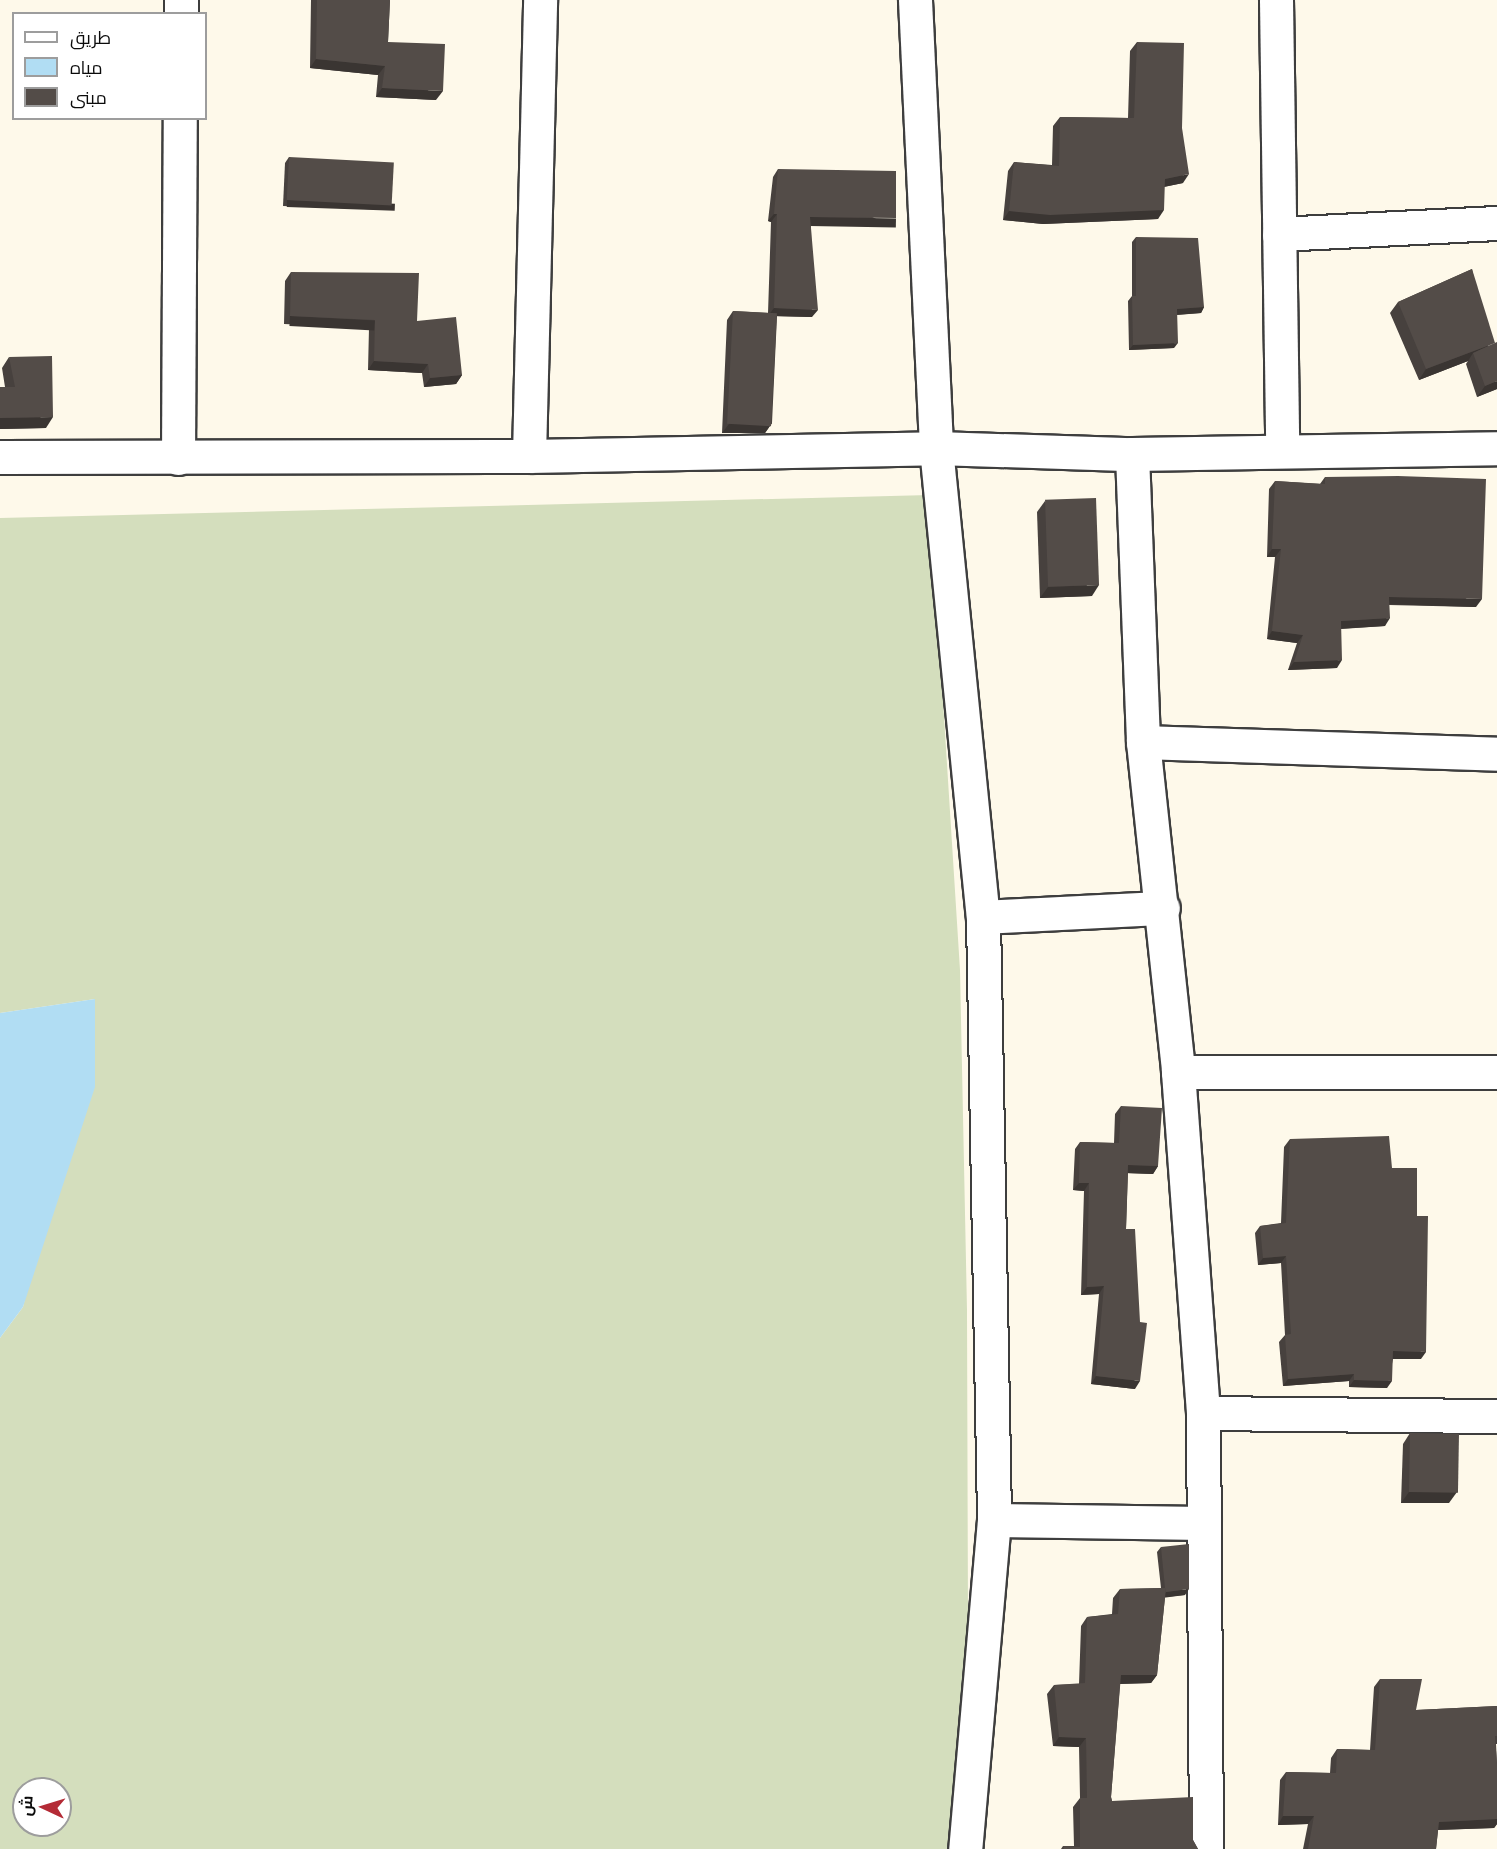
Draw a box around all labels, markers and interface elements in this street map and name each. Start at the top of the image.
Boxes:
legend [12,12,207,120]
text: طريق [70,21,111,54]
text: مياه [70,51,103,84]
text: مبنى [70,81,107,114]
north arrow [12,1777,72,1837]
text: ش [10,1795,42,1817]

